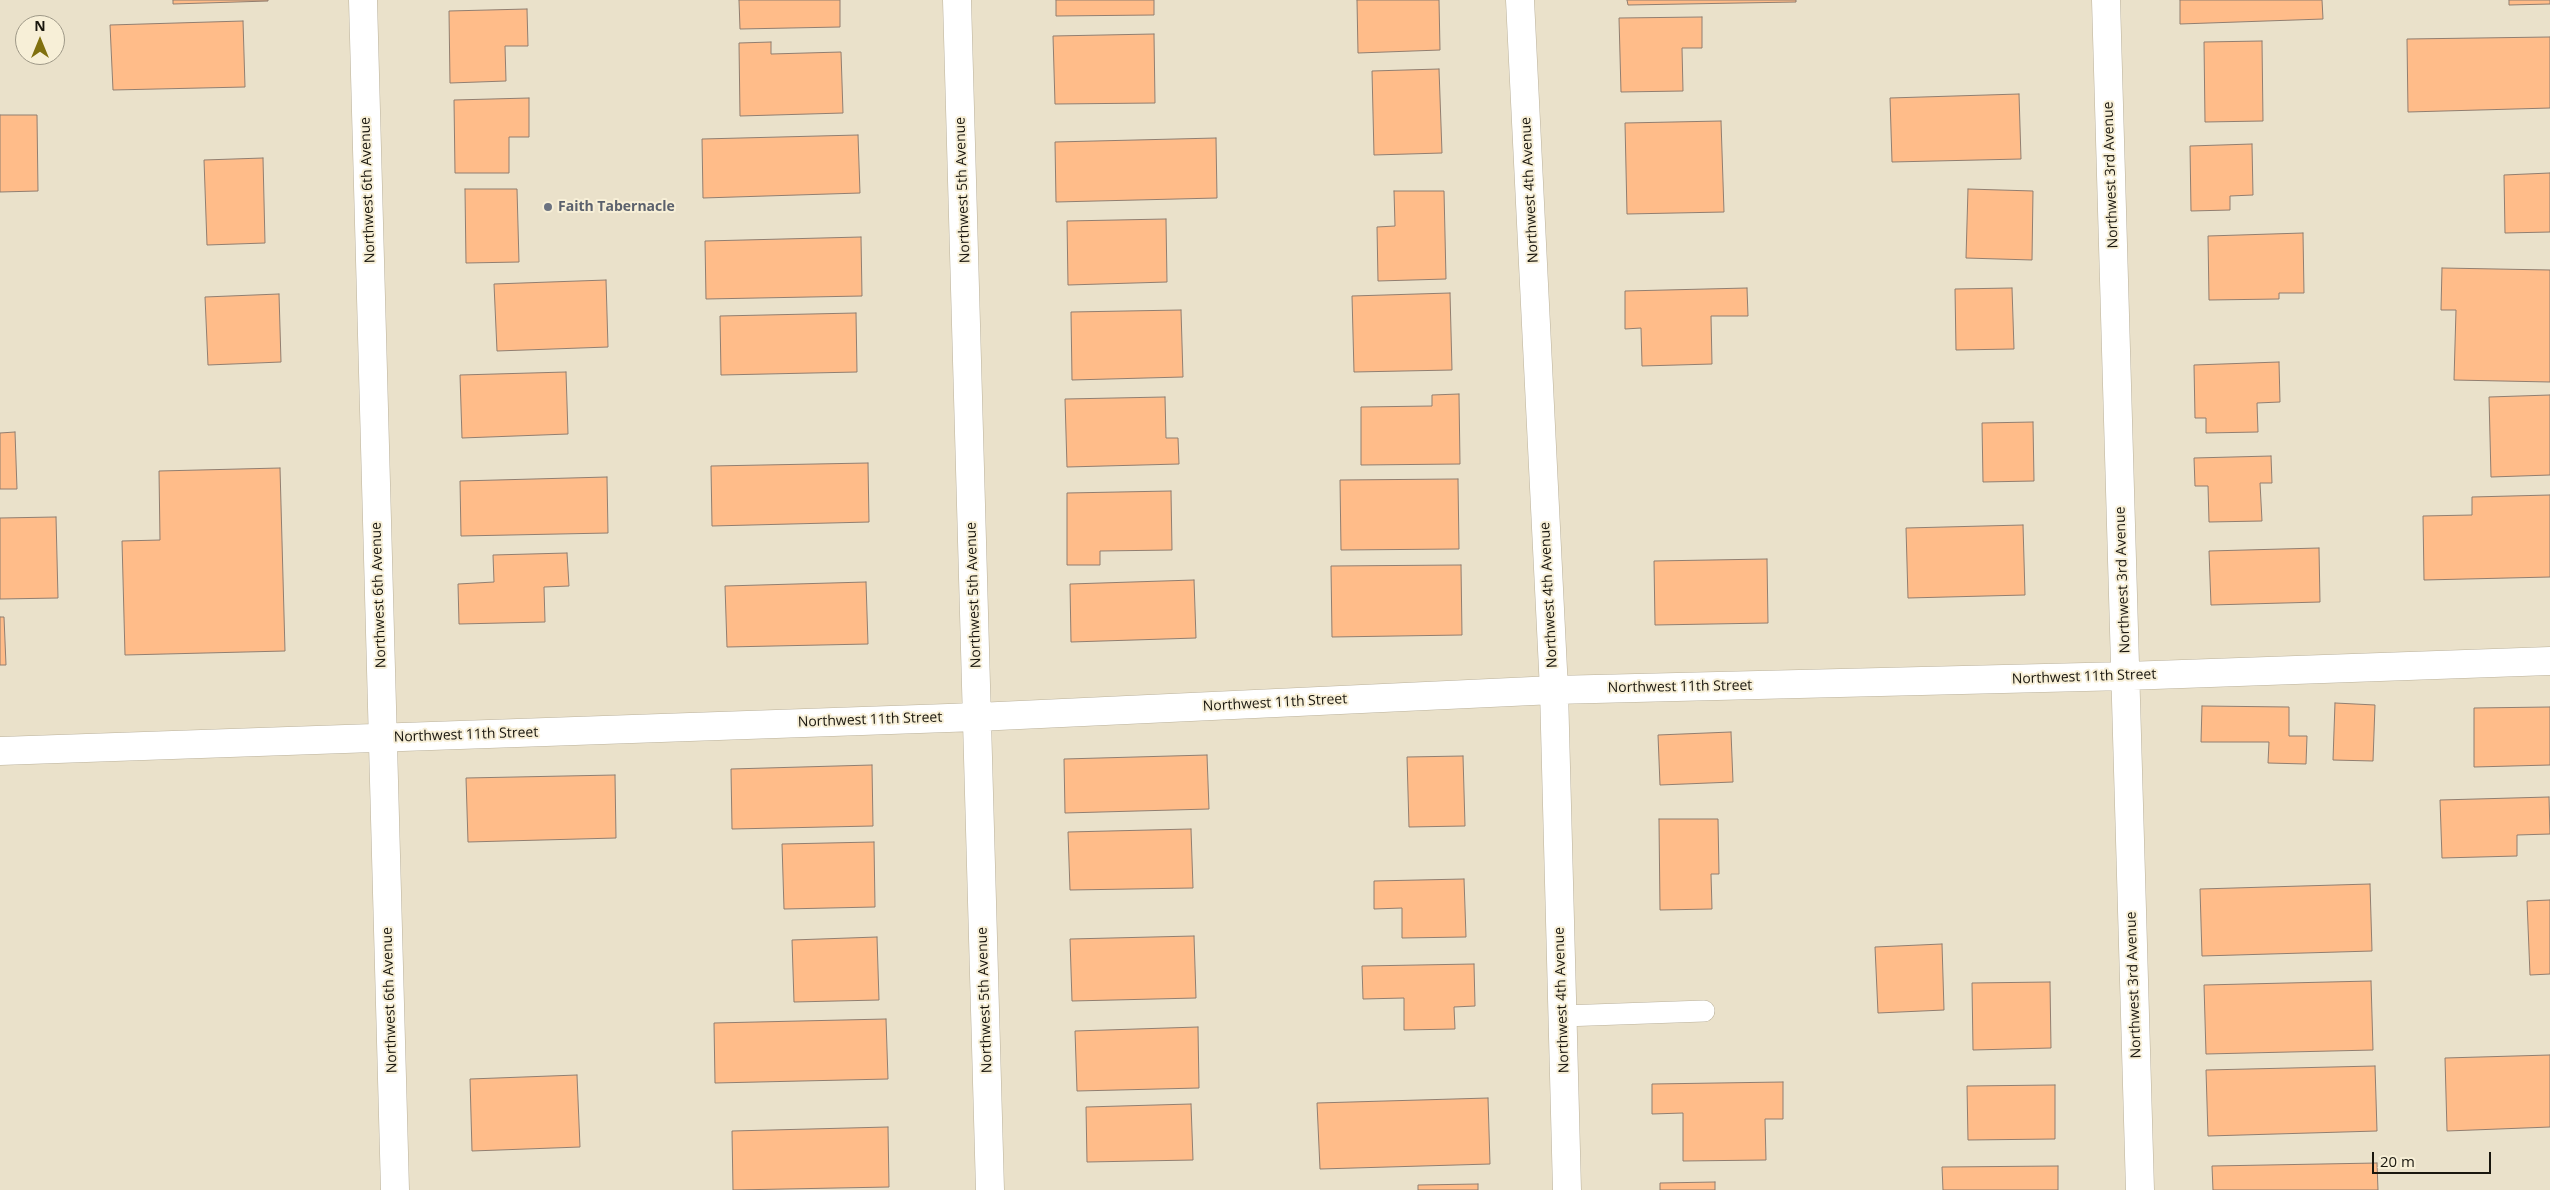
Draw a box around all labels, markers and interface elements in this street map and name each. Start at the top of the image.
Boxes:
north arrow [15,15,65,65]
text: N [34,16,46,35]
street label: Northwest 3rd Avenue [2100,101,2122,249]
street label: Northwest 6th Avenue [357,117,379,263]
street label: Northwest 5th Avenue [952,117,974,263]
street label: Northwest 4th Avenue [1518,117,1542,263]
place label: Faith Tabernacle [558,199,675,215]
marker: Faith Tabernacle [542,201,554,213]
street label: Northwest 3rd Avenue [2112,506,2134,654]
street label: Northwest 6th Avenue [368,522,390,668]
street label: Northwest 5th Avenue [963,522,985,668]
street label: Northwest 4th Avenue [1537,522,1561,668]
street label: Northwest 11th Street [2011,666,2157,688]
street label: Northwest 11th Street [1608,677,1752,697]
street label: Northwest 11th Street [1202,691,1348,715]
street label: Northwest 11th Street [797,709,943,731]
street label: Northwest 11th Street [393,724,539,746]
street label: Northwest 3rd Avenue [2123,911,2145,1059]
street label: Northwest 6th Avenue [379,927,401,1073]
street label: Northwest 5th Avenue [974,927,996,1073]
street label: Northwest 4th Avenue [1551,927,1573,1073]
scale bar [2375,1142,2494,1174]
text: 20 m [2380,1151,2415,1171]

